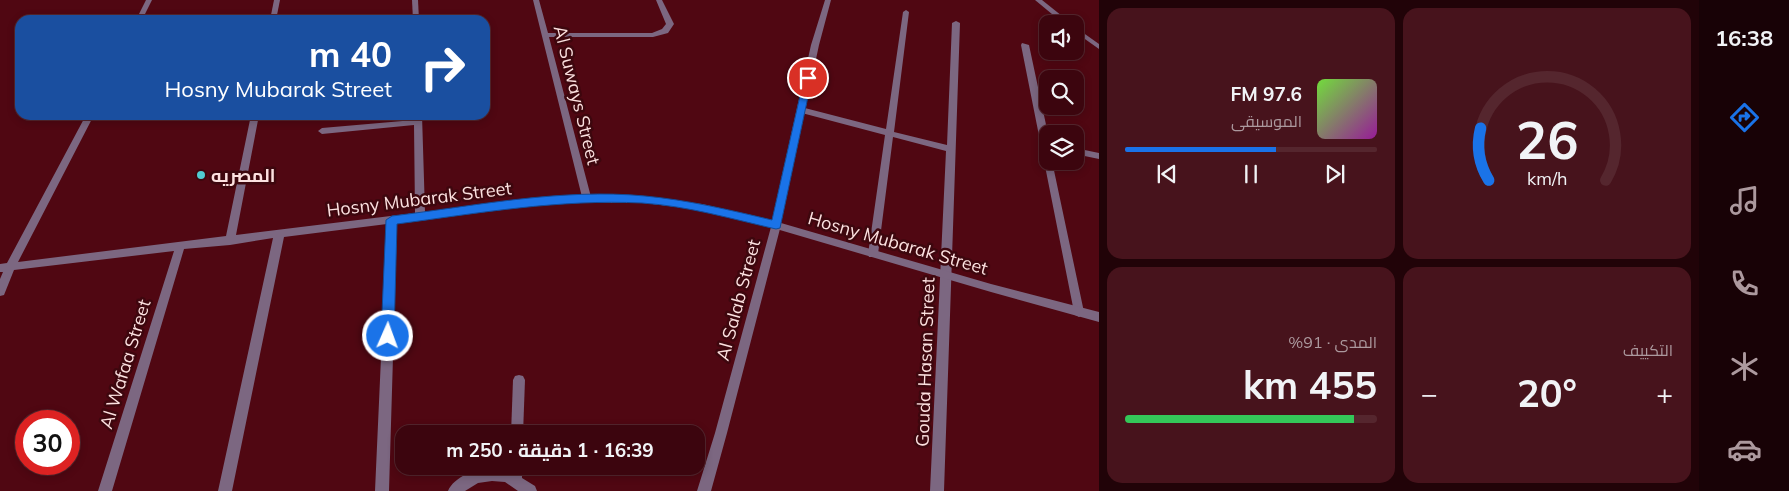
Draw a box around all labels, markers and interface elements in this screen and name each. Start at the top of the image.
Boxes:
map controls [1039,15,1084,170]
button: sound [1039,15,1084,60]
street label: Al Suways Street [549,23,605,167]
text: 16:38 [1715,24,1773,52]
text: 40 m [309,32,392,76]
icon: right [410,35,475,100]
pin [787,57,829,99]
icon: arrive [794,64,822,92]
button: search [1039,70,1084,115]
text: Hosny Mubarak Street [165,75,392,103]
text: 97.6 FM [1230,82,1302,106]
icon: directions [1727,100,1762,135]
text: 26 [1516,107,1578,172]
text: الموسيقى [1231,111,1302,131]
button: layers [1039,125,1084,170]
icon: previous [1153,160,1181,188]
icon: pause [1237,160,1265,188]
icon: next [1321,160,1349,188]
place label: المصريه [211,164,275,187]
text: km/h [1527,167,1567,189]
marker: المصريه [195,169,207,181]
street label: Hosny Mubarak Street [325,176,513,222]
icon: music [1727,183,1762,218]
street label: Hosny Mubarak Street [805,206,991,280]
street label: Al Salab Street [711,237,765,363]
icon: phone [1727,266,1762,301]
street label: Gouda Hasan Street [911,277,939,447]
street label: Al Wafaa Street [94,297,156,431]
position arrow [361,309,413,361]
text: المدى · 91% [1288,332,1377,352]
text: التكييف [1623,340,1673,360]
icon: climate [1727,349,1762,384]
text: 455 km [1243,361,1377,409]
text: 20° [1517,369,1577,417]
text: − [1421,376,1438,411]
text: + [1656,376,1673,411]
speed limit sign: 30 [15,410,80,475]
icon: car [1727,432,1762,467]
text: 16:39 · 1 دقيقة · 250 m [446,438,654,462]

